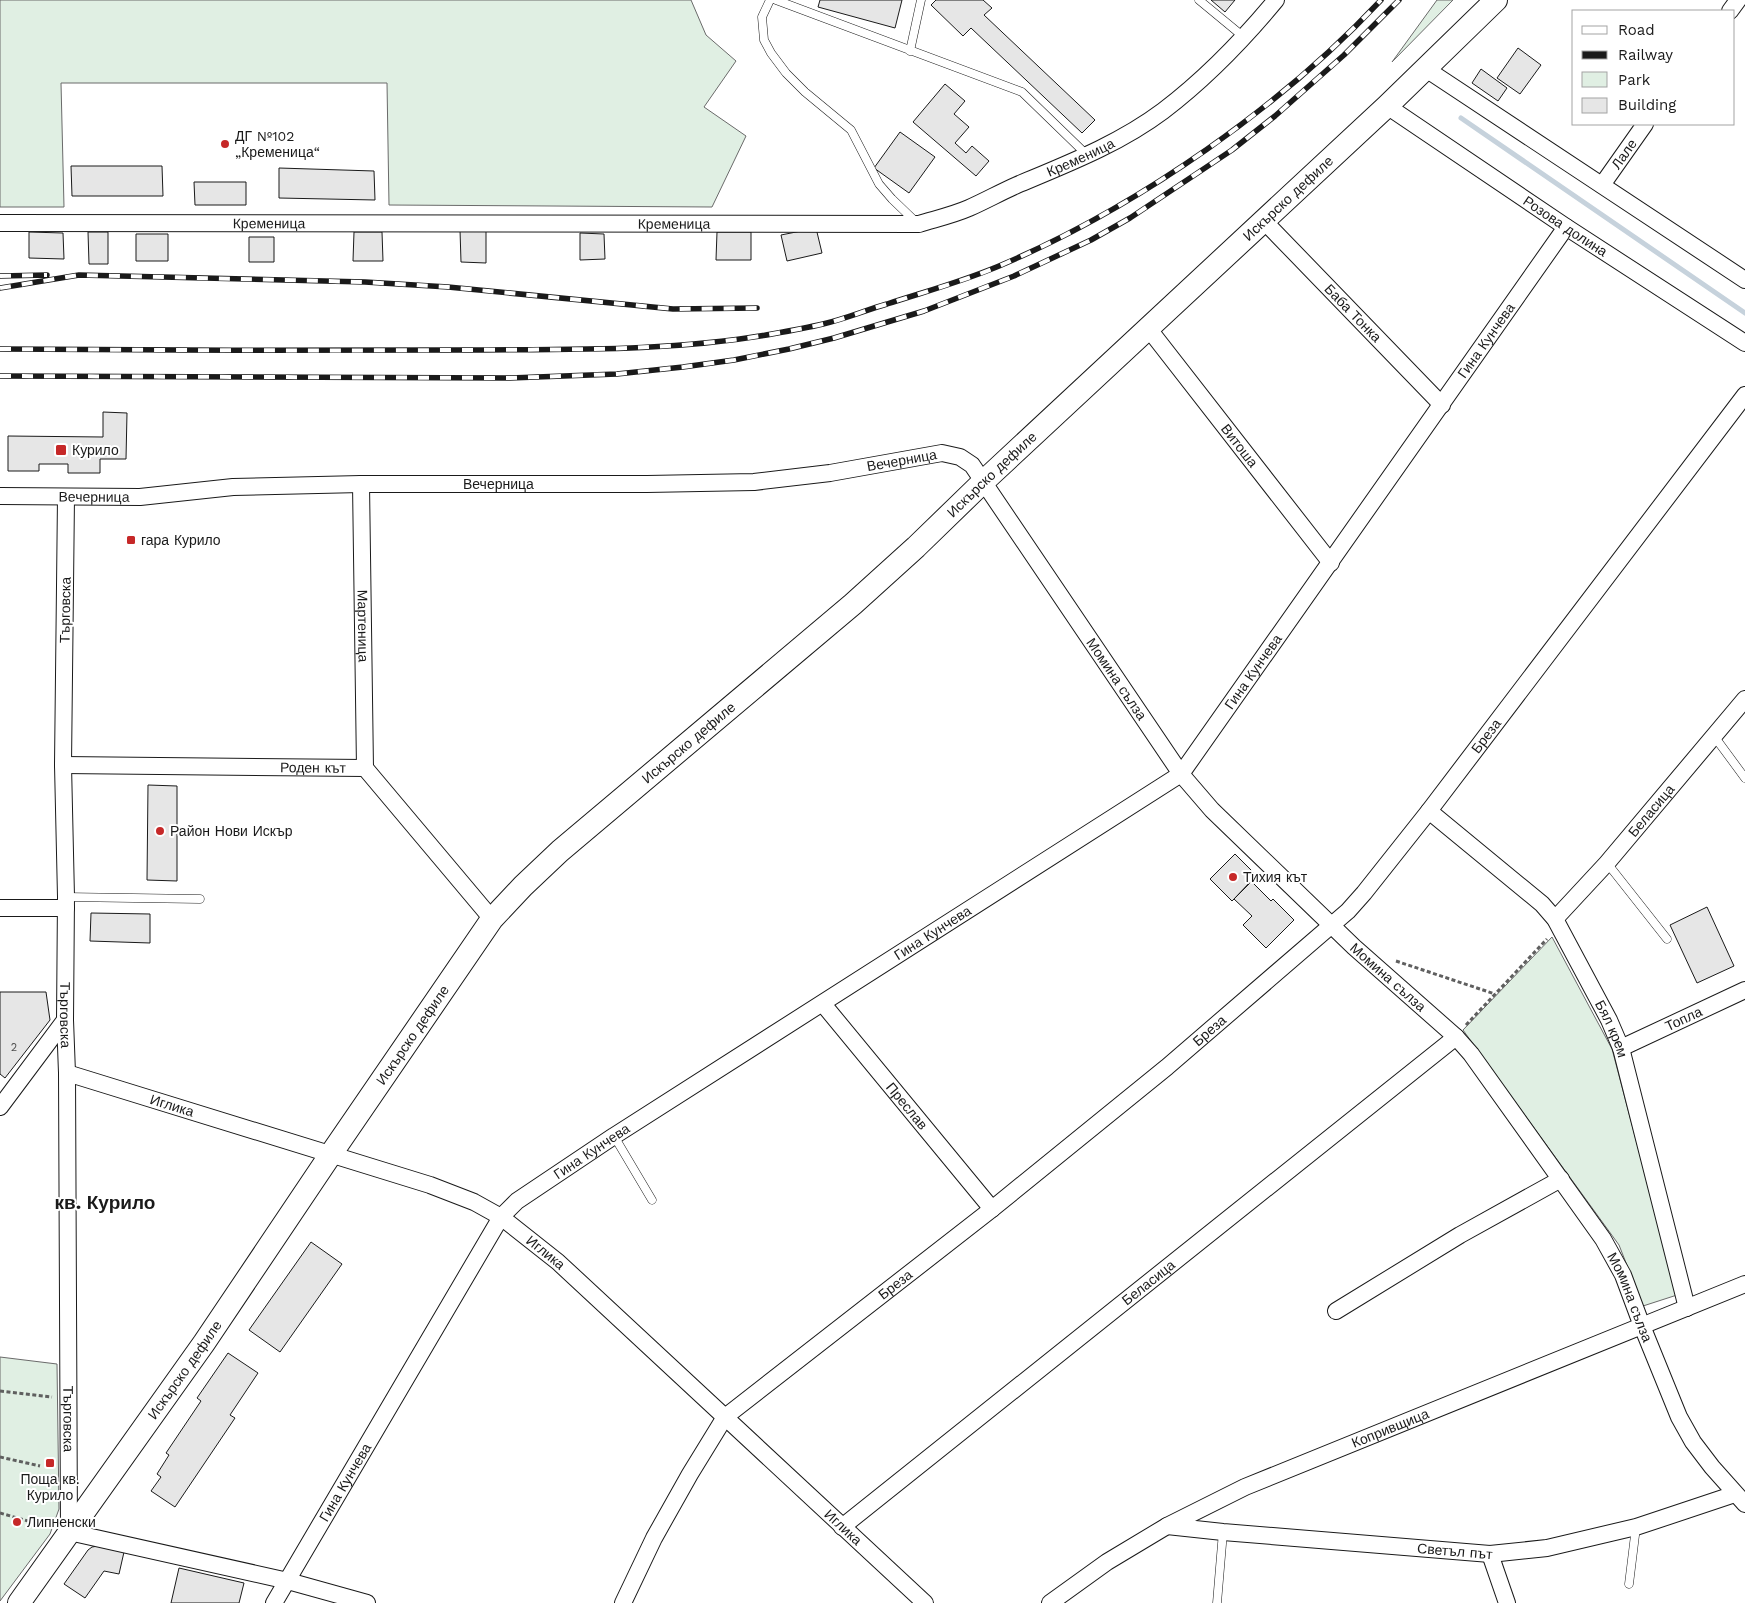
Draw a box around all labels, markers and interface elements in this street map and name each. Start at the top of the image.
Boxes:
legend [1572,10,1735,125]
text: Road [1618,21,1655,39]
text: Railway [1618,46,1673,64]
text: Park [1618,71,1651,89]
text: Building [1618,96,1676,114]
place label: ДГ №102 „Кременица“ [235,128,320,160]
street label: Кременица [1044,135,1117,180]
street label: Лале [1608,136,1640,172]
marker: ДГ №102 „Кременица“ [219,138,231,150]
street label: Искърско дефиле [1240,152,1336,244]
street label: Розова долина [1520,192,1611,260]
street label: Кременица [233,215,305,231]
street label: Кременица [638,216,710,232]
street label: Баба Тонка [1321,281,1385,345]
street label: Гина Кунчева [1454,300,1518,381]
street label: Витоша [1218,421,1261,470]
street label: Искърско дефиле [944,428,1040,520]
place label: Курило [72,442,119,458]
marker: Курило [54,443,68,457]
street label: Вечерница [865,446,938,474]
street label: Вечерница [463,476,534,492]
street label: Вечерница [58,488,130,505]
place label: гара Курило [141,532,221,548]
marker: гара Курило [125,534,137,546]
street label: Търговска [56,577,74,643]
street label: Мартеница [354,590,372,663]
street label: Гина Кунчева [1221,631,1285,712]
street label: Момина сълза [1083,635,1150,723]
street label: Искърско дефиле [639,699,739,786]
street label: Бреза [1468,716,1504,756]
street label: Роден кът [280,759,347,776]
street label: Беласица [1625,781,1678,840]
place label: Район Нови Искър [170,823,293,839]
marker: Район Нови Искър [154,825,166,837]
place label: Тихия кът [1243,869,1308,885]
marker: Тихия кът [1227,871,1239,883]
street label: Гина Кунчева [891,902,974,963]
street label: Момина сълза [1347,939,1429,1015]
street label: Търговска [57,982,74,1049]
street label: Искърско дефиле [373,982,452,1088]
street label: Бял крем [1592,997,1631,1059]
street label: Топла [1663,1003,1705,1034]
street label: Бреза [1189,1012,1229,1049]
house number: 2 [11,1041,17,1054]
street label: Преслав [883,1079,931,1133]
street label: Иглика [148,1091,196,1120]
street label: Гина Кунчева [550,1120,633,1182]
district label: кв. Курило [55,1191,155,1214]
street label: Иглика [523,1232,569,1273]
street label: Момина сълза [1604,1250,1656,1345]
street label: Беласица [1119,1256,1178,1308]
street label: Бреза [875,1266,915,1303]
street label: Искърско дефиле [144,1317,225,1422]
street label: Търговска [60,1386,77,1452]
street label: Копривщица [1349,1405,1431,1451]
street label: Гина Кунчева [316,1440,374,1524]
marker: Поща кв. Курило [44,1457,56,1469]
place label: Поща кв. Курило [20,1471,80,1503]
street label: Иглика [821,1506,865,1548]
place label: Липненски [27,1514,96,1530]
marker: Липненски [11,1516,23,1528]
street label: Светъл път [1417,1540,1494,1562]

